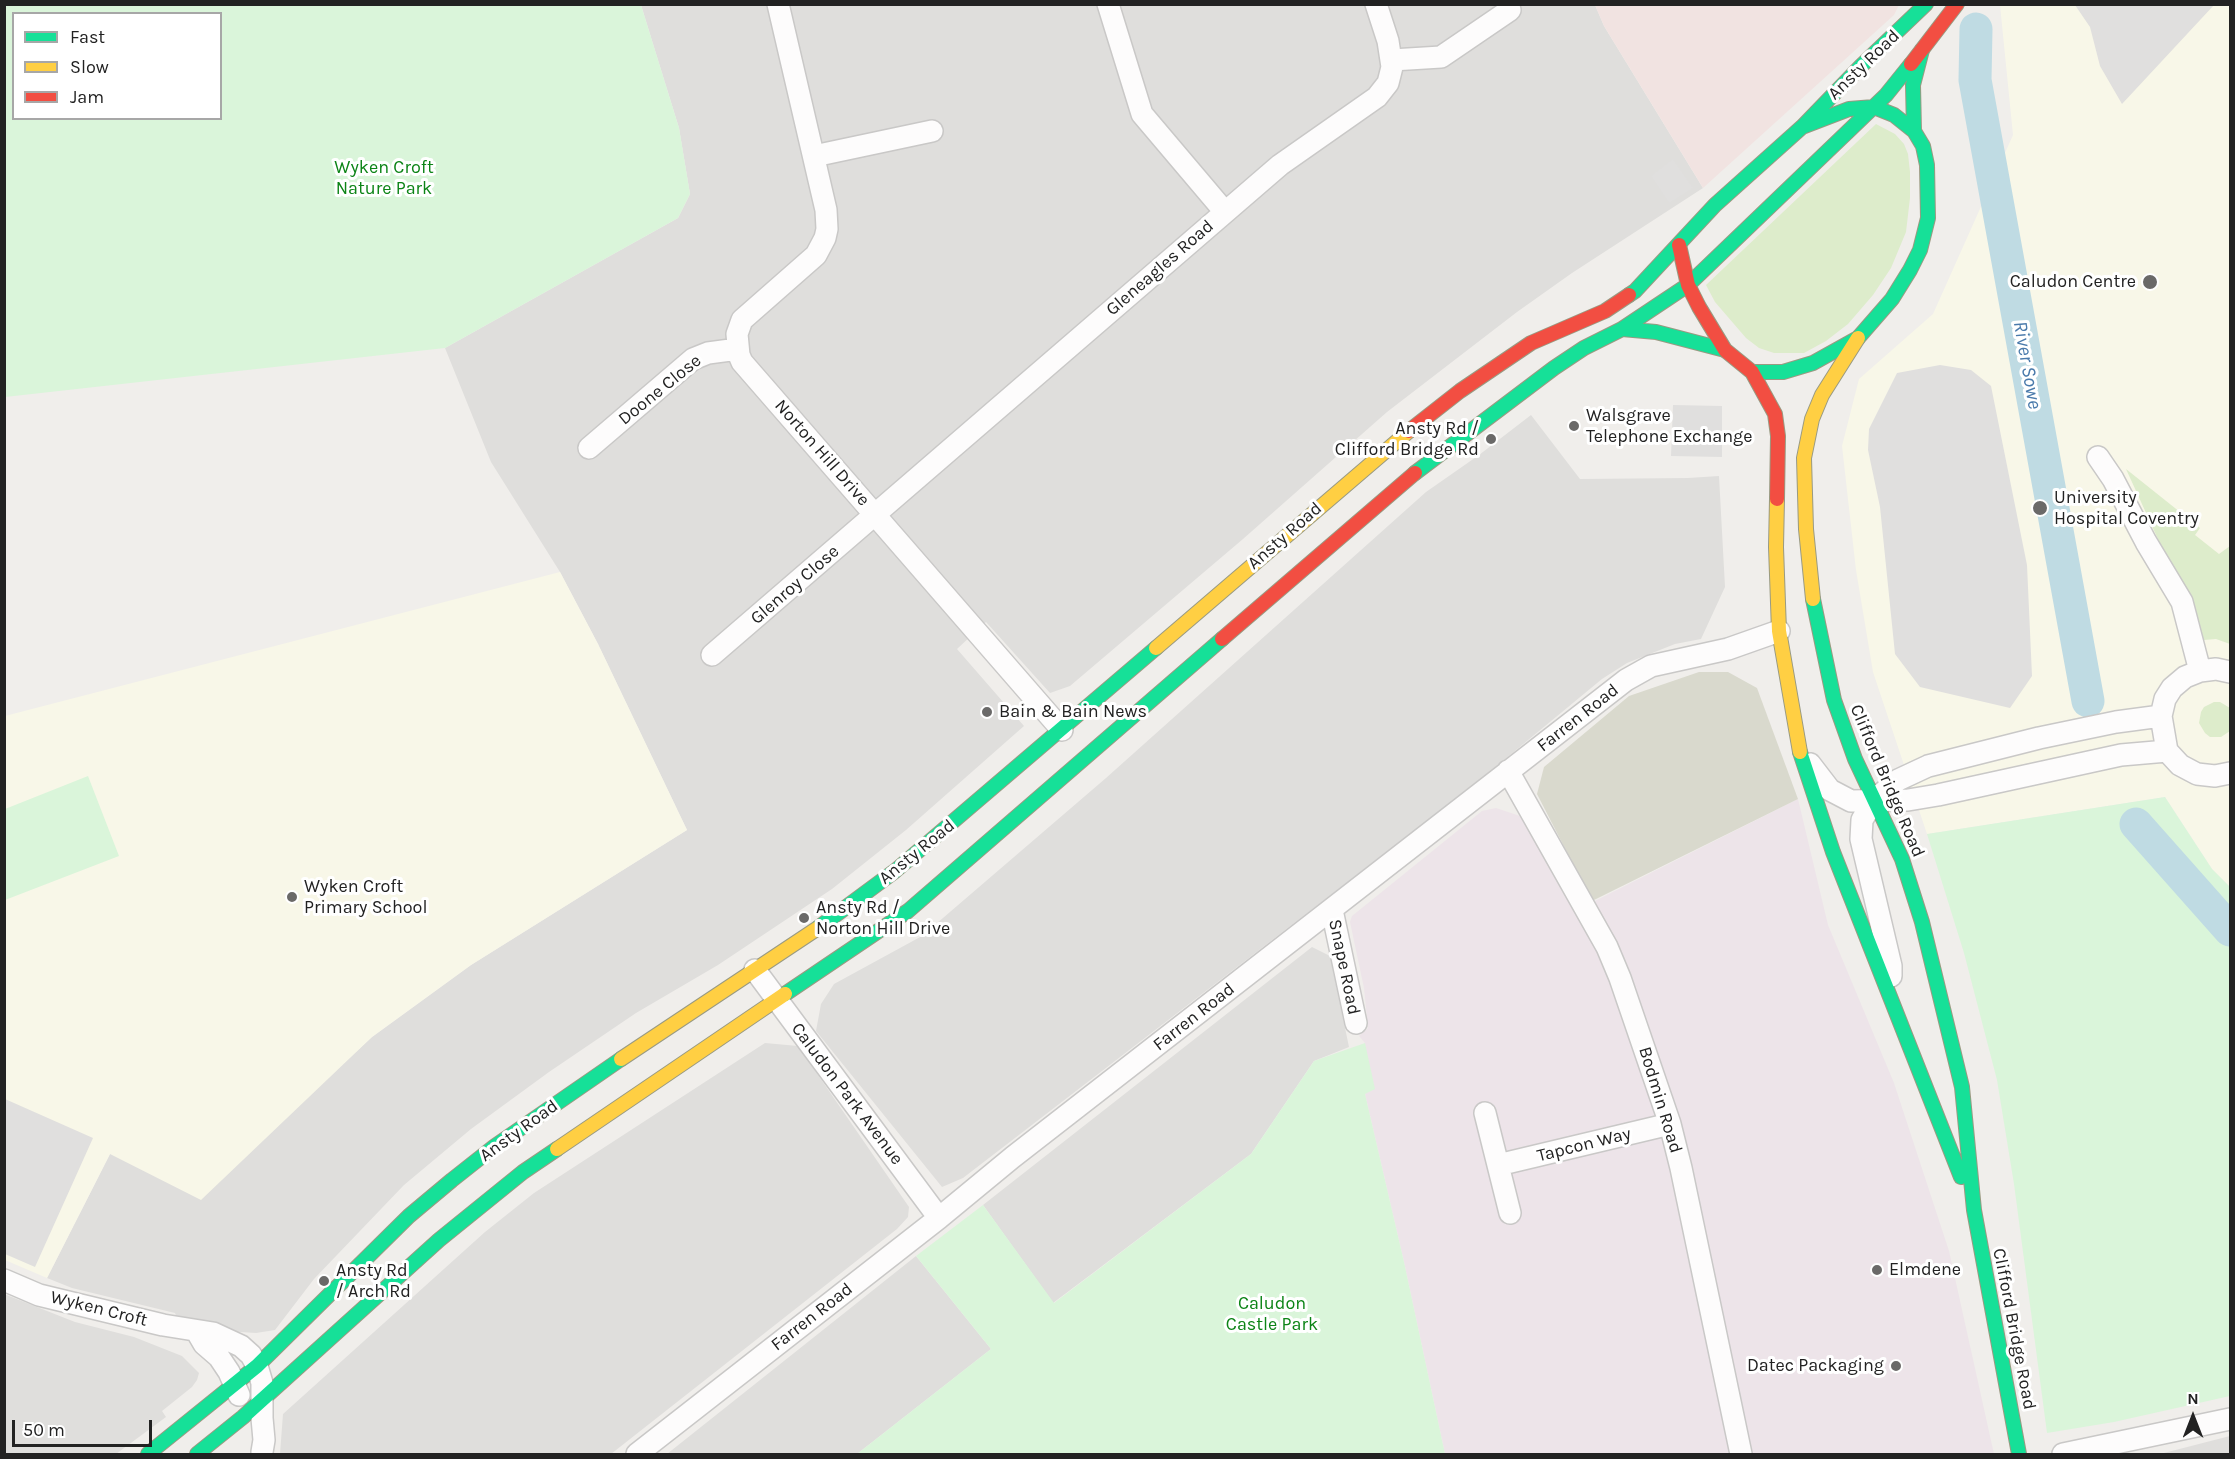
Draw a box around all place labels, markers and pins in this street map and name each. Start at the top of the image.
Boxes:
place label: Caludon Centre [2010,271,2136,293]
marker: Caludon Centre [2141,273,2159,291]
place label: Walsgrave Telephone Exchange [1586,405,1752,448]
place label: Ansty Rd / Clifford Bridge Rd [1335,418,1479,460]
marker: Walsgrave Telephone Exchange [1567,419,1581,433]
marker: Ansty Rd / Clifford Bridge Rd [1484,432,1498,446]
place label: University Hospital Coventry [2054,487,2199,530]
marker: University Hospital Coventry [2031,499,2049,517]
place label: Bain & Bain News [999,701,1147,723]
marker: Bain & Bain News [980,705,994,719]
place label: Wyken Croft Primary School [304,876,427,918]
marker: Wyken Croft Primary School [285,890,299,904]
place label: Ansty Rd / Norton Hill Drive [816,897,950,940]
marker: Ansty Rd / Norton Hill Drive [797,911,811,925]
place label: Elmdene [1889,1259,1961,1281]
place label: Ansty Rd / Arch Rd [336,1260,411,1302]
marker: Elmdene [1870,1263,1884,1277]
marker: Ansty Rd / Arch Rd [317,1274,331,1288]
place label: Datec Packaging [1747,1355,1884,1377]
marker: Datec Packaging [1889,1359,1903,1373]

